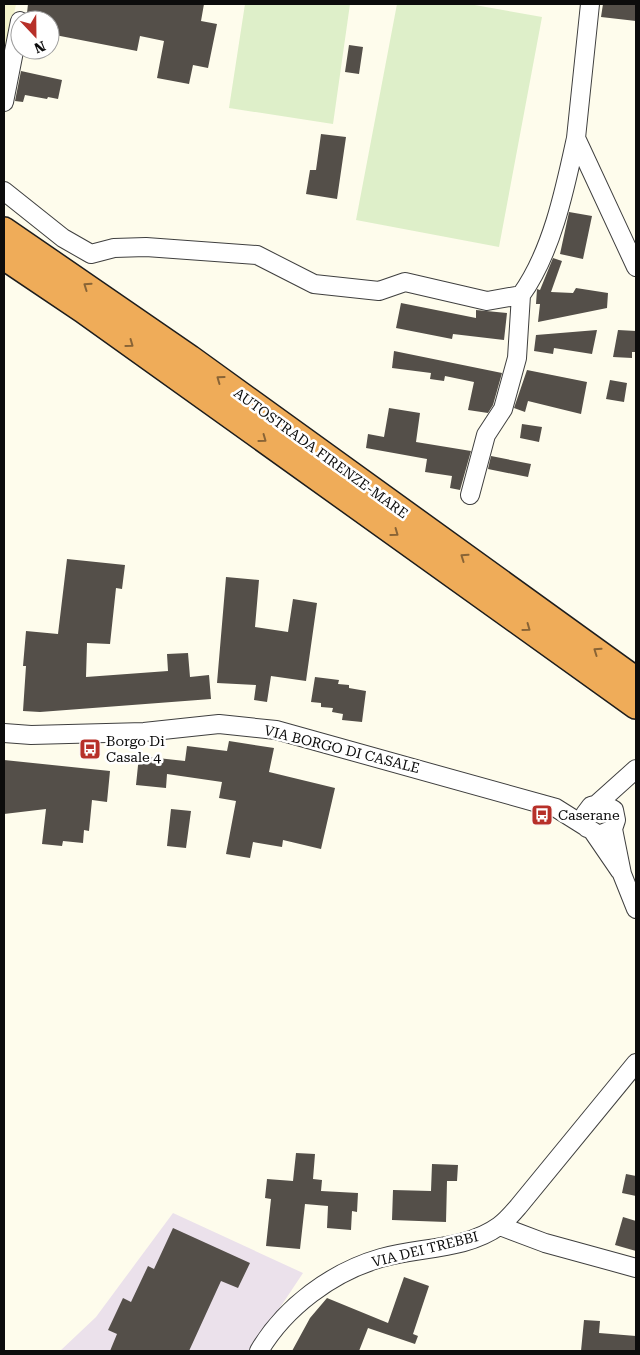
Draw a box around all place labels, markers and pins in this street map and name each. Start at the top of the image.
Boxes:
place label: Borgo Di Casale 4 [106,733,165,765]
bus stop icon: Borgo Di Casale 4 [78,737,102,761]
bus stop icon: Caserane [530,803,554,827]
place label: Caserane [558,807,620,823]

